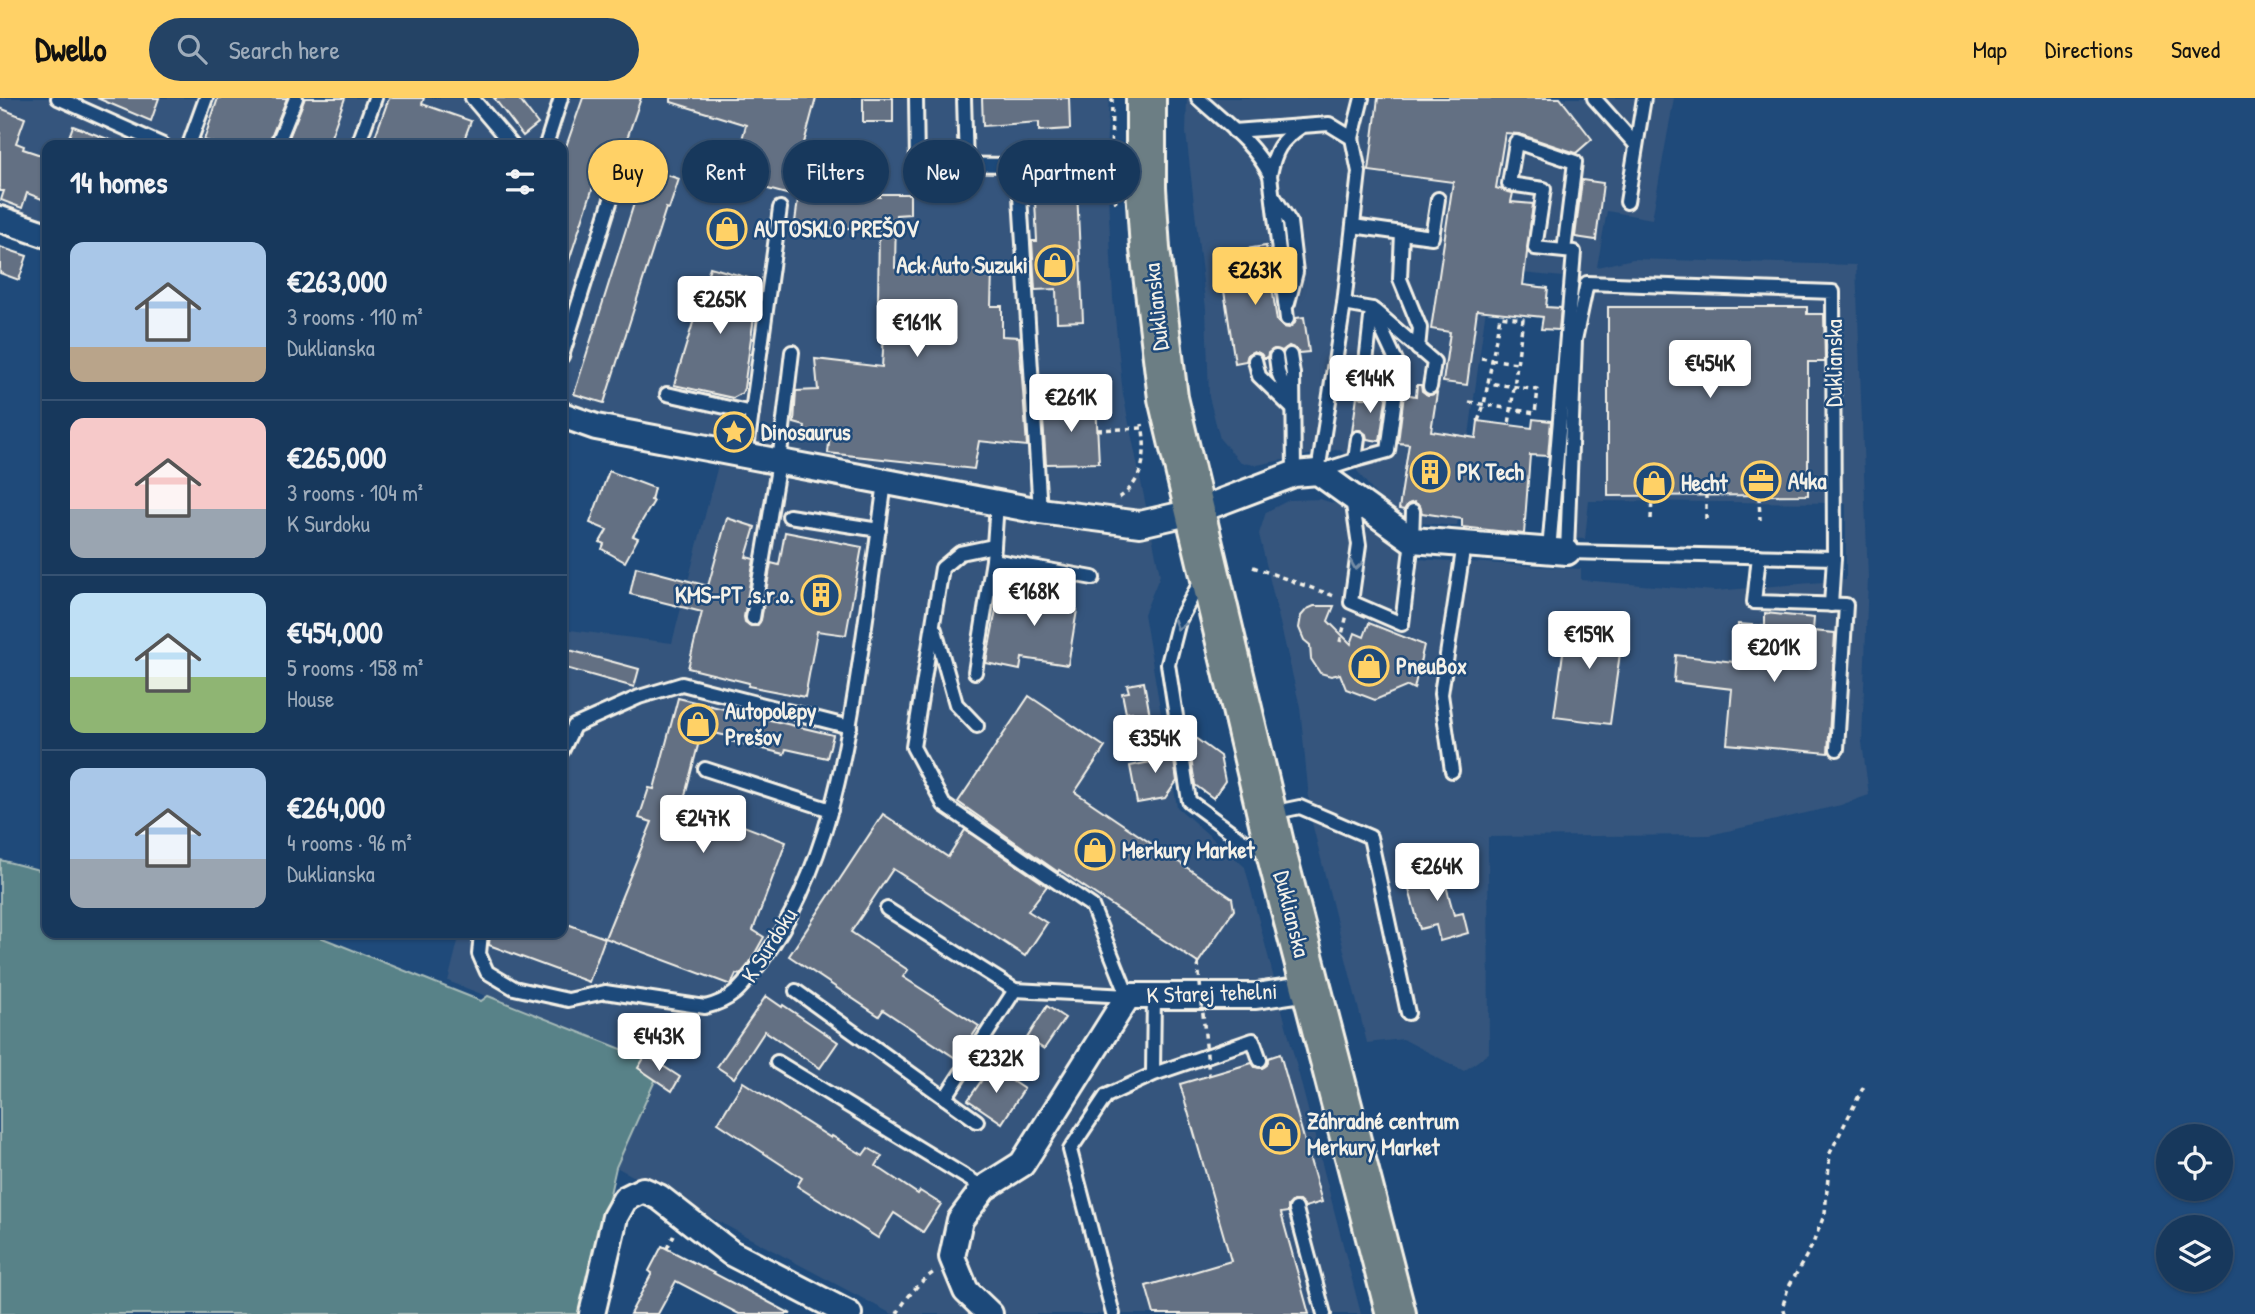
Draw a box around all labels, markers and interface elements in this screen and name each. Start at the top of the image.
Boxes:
search box [149,18,639,81]
text: Dwello [35,27,107,71]
icon: search [173,30,211,68]
text: Search here [229,32,340,67]
text: Map [1973,33,2007,65]
text: Directions [2045,33,2133,65]
text: Saved [2171,33,2220,65]
chip: Buy [588,140,668,203]
chip: Rent [682,140,769,203]
chip: Filters [783,140,889,203]
chip: New [903,140,984,203]
chip: Apartment [998,140,1140,203]
text: 14 homes [70,162,168,202]
icon: filters [501,163,539,201]
shop icon: AUTOSKLO PREŠOV [706,208,748,250]
place label: AUTOSKLO PREŠOV [754,213,920,244]
shop icon: Ack Auto Suzuki [1034,244,1076,286]
pin: €263K [1206,248,1304,307]
place label: Ack Auto Suzuki [897,249,1028,280]
text: €263K [1228,254,1282,285]
text: €263,000 [287,261,387,301]
street label: Duklianska [1135,262,1176,352]
icon: home [126,270,210,354]
pin: €265K [671,276,769,336]
text: €265K [694,283,746,314]
pin: €161K [868,300,966,359]
text: 3 rooms · 110 m² [287,301,423,332]
text: €161K [893,306,941,337]
street label: Duklianska [1818,319,1849,407]
text: Duklianska [287,332,375,363]
pin: €454K [1661,341,1759,400]
text: €454K [1685,347,1735,378]
pin: €144K [1321,356,1419,415]
text: €144K [1346,362,1394,393]
pin: €261K [1022,374,1120,434]
text: €261K [1045,381,1097,412]
place icon: Dinosaurus [713,411,755,453]
place label: Dinosaurus [761,416,851,447]
text: €265,000 [287,437,387,477]
icon: home [126,446,210,530]
building icon: PK Tech [1409,451,1451,493]
place label: PK Tech [1457,456,1524,487]
office icon: A4ka [1740,460,1782,502]
shop icon: Hecht [1633,462,1675,504]
place label: A4ka [1788,465,1826,496]
place label: Hecht [1681,467,1729,498]
text: 3 rooms · 104 m² [287,477,423,508]
text: K Surdoku [287,508,370,539]
one-way arrow [1349,560,1364,571]
pin: €168K [985,568,1083,628]
building icon: KMS-PT ,s.r.o. [800,574,842,616]
text: €168K [1009,575,1059,606]
place label: KMS-PT ,s.r.o. [675,579,794,610]
text: €454,000 [287,612,383,652]
pin: €159K [1540,612,1638,671]
text: €159K [1564,618,1614,649]
one-way arrow [1173,619,1187,631]
icon: home [126,621,210,705]
pin: €201K [1725,624,1823,684]
text: €201K [1748,631,1800,662]
shop icon: PneuBox [1348,645,1390,687]
place label: PneuBox [1396,650,1467,681]
text: 5 rooms · 158 m² [287,652,423,683]
text: House [287,683,334,714]
place label: Autopolepy Prešov [725,695,817,752]
shop icon: Autopolepy Prešov [677,703,719,745]
pin: €354K [1106,716,1204,775]
text: €354K [1129,722,1181,753]
text: €264,000 [287,787,385,827]
icon: home [126,796,210,880]
pin: €247K [654,796,752,855]
text: €247K [676,802,730,833]
text: 4 rooms · 96 m² [287,827,412,858]
shop icon: Merkury Market [1074,829,1116,871]
place label: Merkury Market [1122,834,1256,866]
pin: €264K [1388,844,1486,903]
text: €264K [1411,850,1463,881]
text: Duklianska [287,858,375,889]
street label: Duklianska [1267,868,1318,960]
street label: K Surdoku [733,901,804,988]
street label: K Starej tehelni [1146,975,1278,1010]
pin: €443K [610,1014,708,1073]
text: €443K [634,1020,684,1051]
pin: €232K [947,1035,1045,1095]
text: €232K [969,1042,1023,1073]
place label: Záhradné centrum Merkury Market [1307,1105,1459,1163]
shop icon: Záhradné centrum Merkury Market [1259,1113,1301,1155]
map controls [2156,1124,2233,1292]
button: locate [2156,1124,2233,1201]
button: layers [2156,1215,2233,1292]

